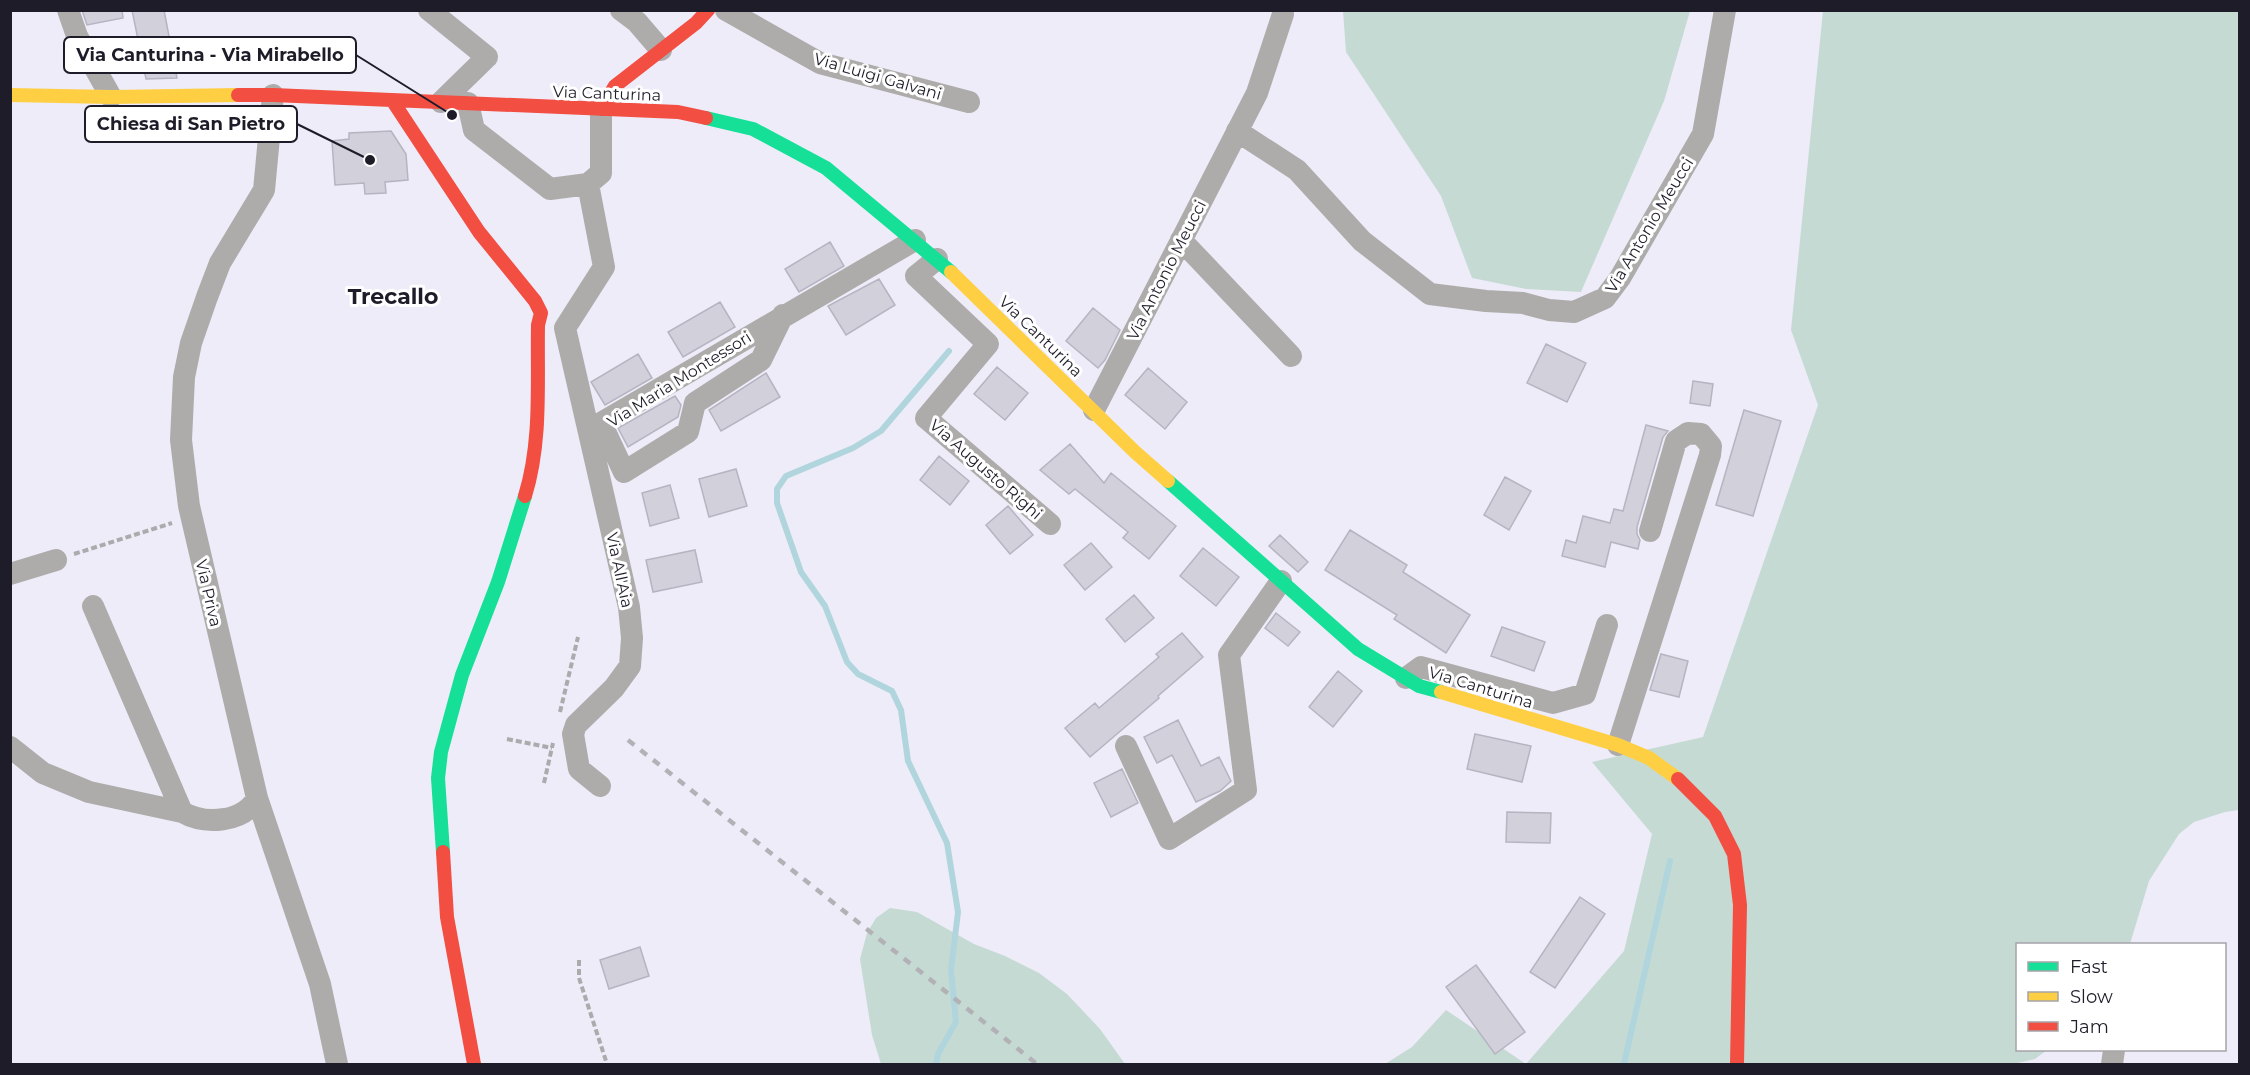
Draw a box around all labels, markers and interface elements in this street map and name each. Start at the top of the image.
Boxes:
callout: Via Canturina - Via Mirabello [64,37,356,73]
text: Via Canturina - Via Mirabello [75,44,344,66]
street label: Via Luigi Galvani [812,49,944,104]
street label: Via Canturina [552,82,661,105]
callout: Chiesa di San Pietro [85,106,297,142]
text: Chiesa di San Pietro [97,113,285,135]
street label: Via Antonio Meucci [1602,154,1697,296]
street label: Via Antonio Meucci [1123,197,1210,343]
district label: Trecallo [348,283,438,310]
street label: Via Canturina [995,292,1086,381]
street label: Via Maria Montessori [604,327,755,431]
street label: Via Augusto Righi [926,415,1046,523]
street label: Via All'Aia [602,531,637,610]
street label: Via Priva [192,558,225,629]
street label: Via Canturina [1426,663,1535,712]
legend [2016,943,2226,1051]
text: Fast [2070,956,2108,978]
text: Slow [2070,986,2113,1008]
text: Jam [2069,1016,2109,1038]

